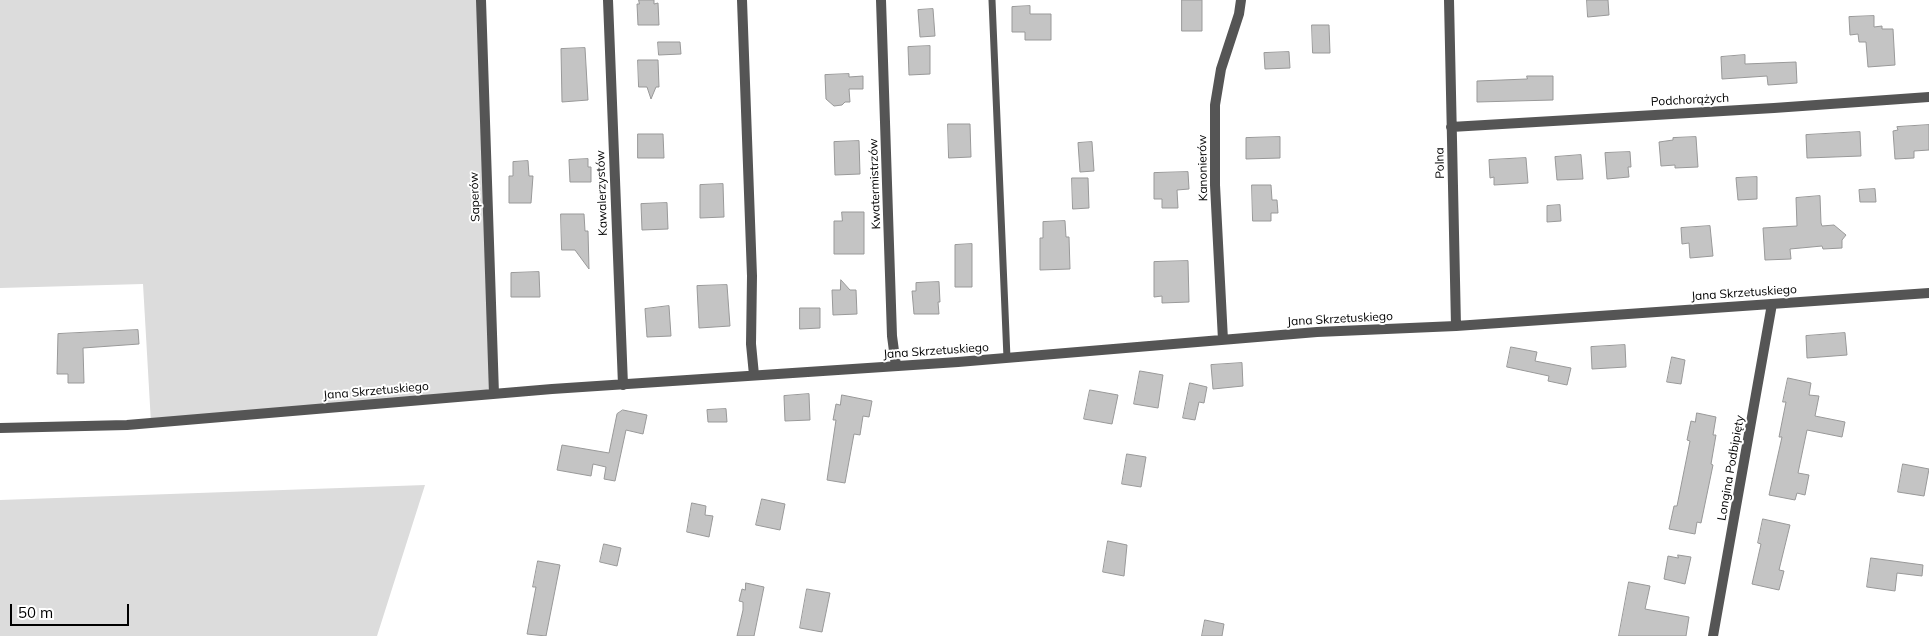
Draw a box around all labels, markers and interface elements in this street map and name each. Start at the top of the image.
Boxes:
street label: Podchorążych [1651,91,1729,109]
street label: Kanonierów [1195,135,1211,201]
street label: Kwatermistrzów [866,138,884,230]
street label: Polna [1433,147,1447,179]
street label: Kawalerzystów [593,150,611,236]
street label: Saperów [467,172,483,222]
street label: Jana Skrzetuskiego [1691,282,1797,304]
street label: Jana Skrzetuskiego [1287,309,1393,329]
street label: Jana Skrzetuskiego [883,340,989,362]
street label: Jana Skrzetuskiego [323,379,429,403]
street label: Longina Podbipięty [1715,414,1747,522]
scale bar [12,594,131,626]
text: 50 m [18,603,53,622]

